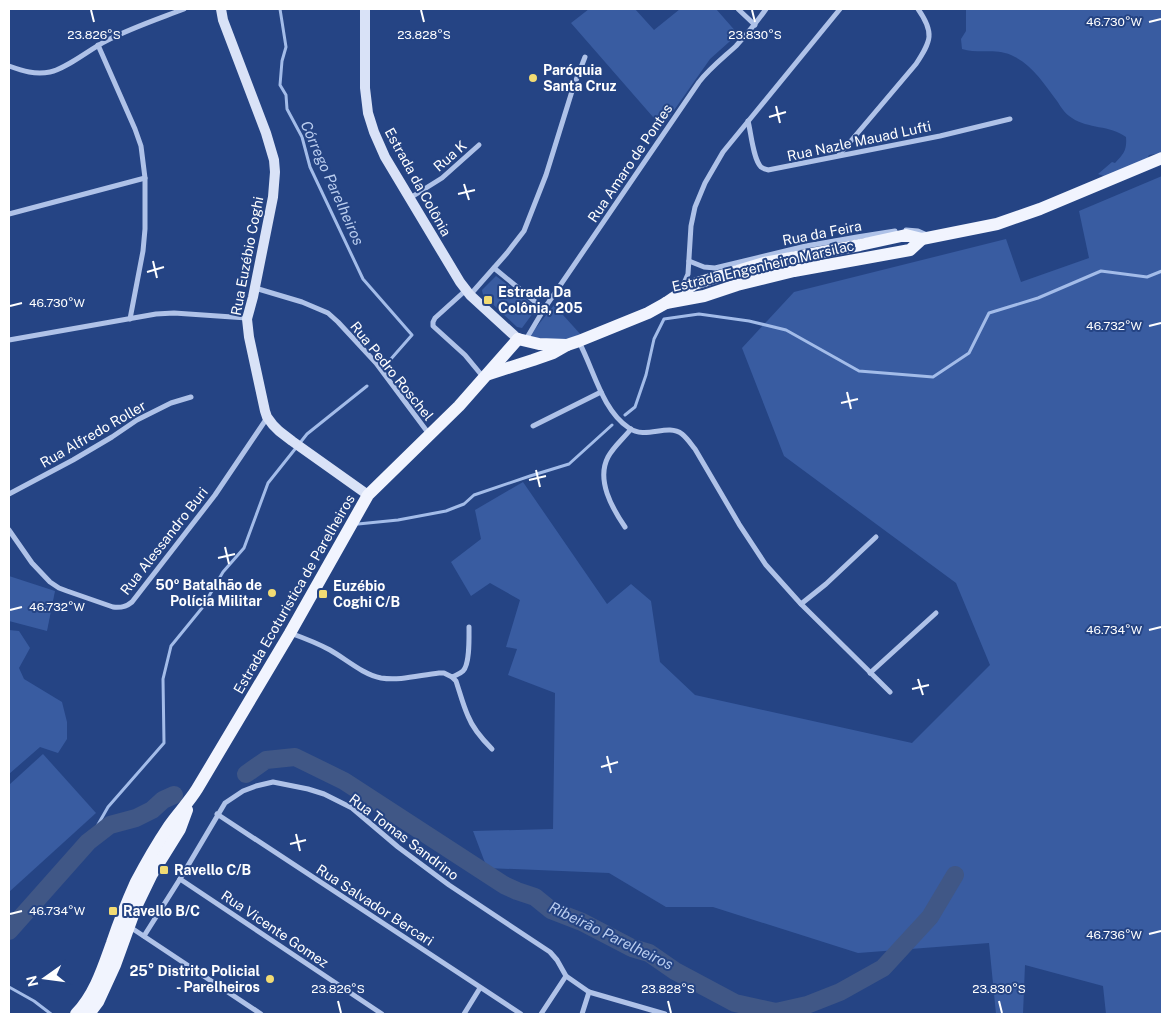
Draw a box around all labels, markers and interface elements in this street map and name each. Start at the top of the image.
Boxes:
text: 46.730°W [1086,15,1142,29]
text: 23.826°S [67,28,121,42]
text: 23.828°S [397,28,451,42]
text: 23.830°S [728,28,782,42]
place label: Paróquia Santa Cruz [543,62,617,94]
marker: Paróquia Santa Cruz [527,72,539,84]
street label: Rua Amaro de Pontes [584,101,676,225]
water label: Córrego Parelheiros [297,118,368,248]
street label: Rua Nazle Mauad Lufti [786,118,932,164]
street label: Estrada da Colônia [382,125,454,239]
street label: Rua K [430,137,470,175]
street label: Rua Euzébio Coghi [228,195,266,317]
street label: Rua da Feira [781,217,863,249]
street label: Estrada Engenheiro Marsilac [670,237,856,295]
place label: Estrada Da Colônia, 205 [498,284,583,316]
marker: Estrada Da Colônia, 205 [482,294,494,306]
text: 46.730°W [29,296,85,310]
street label: Rua Pedro Roschel [347,318,437,424]
text: 46.732°W [1086,319,1142,333]
street label: Rua Alfredo Roller [37,397,149,471]
street label: Rua Alessandro Buri [117,484,211,598]
street label: Estrada Ecoturistica de Parelheiros [230,492,358,696]
place label: 50º Batalhão de Polícia Militar [155,577,262,609]
place label: Euzébio Coghi C/B [333,578,400,610]
marker: 50º Batalhão de Polícia Militar [266,587,278,599]
marker: Euzébio Coghi C/B [317,588,329,600]
text: 46.732°W [29,600,85,614]
text: 46.734°W [1086,623,1143,637]
street label: Rua Tomas Sandrino [346,791,462,883]
street label: Rua Salvador Bercari [313,861,437,949]
place label: Ravello C/B [174,862,251,878]
marker: Ravello C/B [158,864,170,876]
street label: Rua Vicente Gomez [218,887,332,971]
water label: Ribeirão Parelheiros [546,898,676,973]
place label: Ravello B/C [123,903,200,919]
text: 46.734°W [29,904,86,918]
marker: Ravello B/C [107,905,119,917]
text: 46.736°W [1086,928,1143,942]
north arrow [20,953,70,1003]
place label: 25° Distrito Policial - Parelheiros [129,962,260,995]
marker: 25° Distrito Policial - Parelheiros [264,973,276,985]
text: N [23,974,41,988]
text: 23.826°S [311,982,365,996]
text: 23.828°S [641,982,695,996]
text: 23.830°S [972,982,1026,996]

